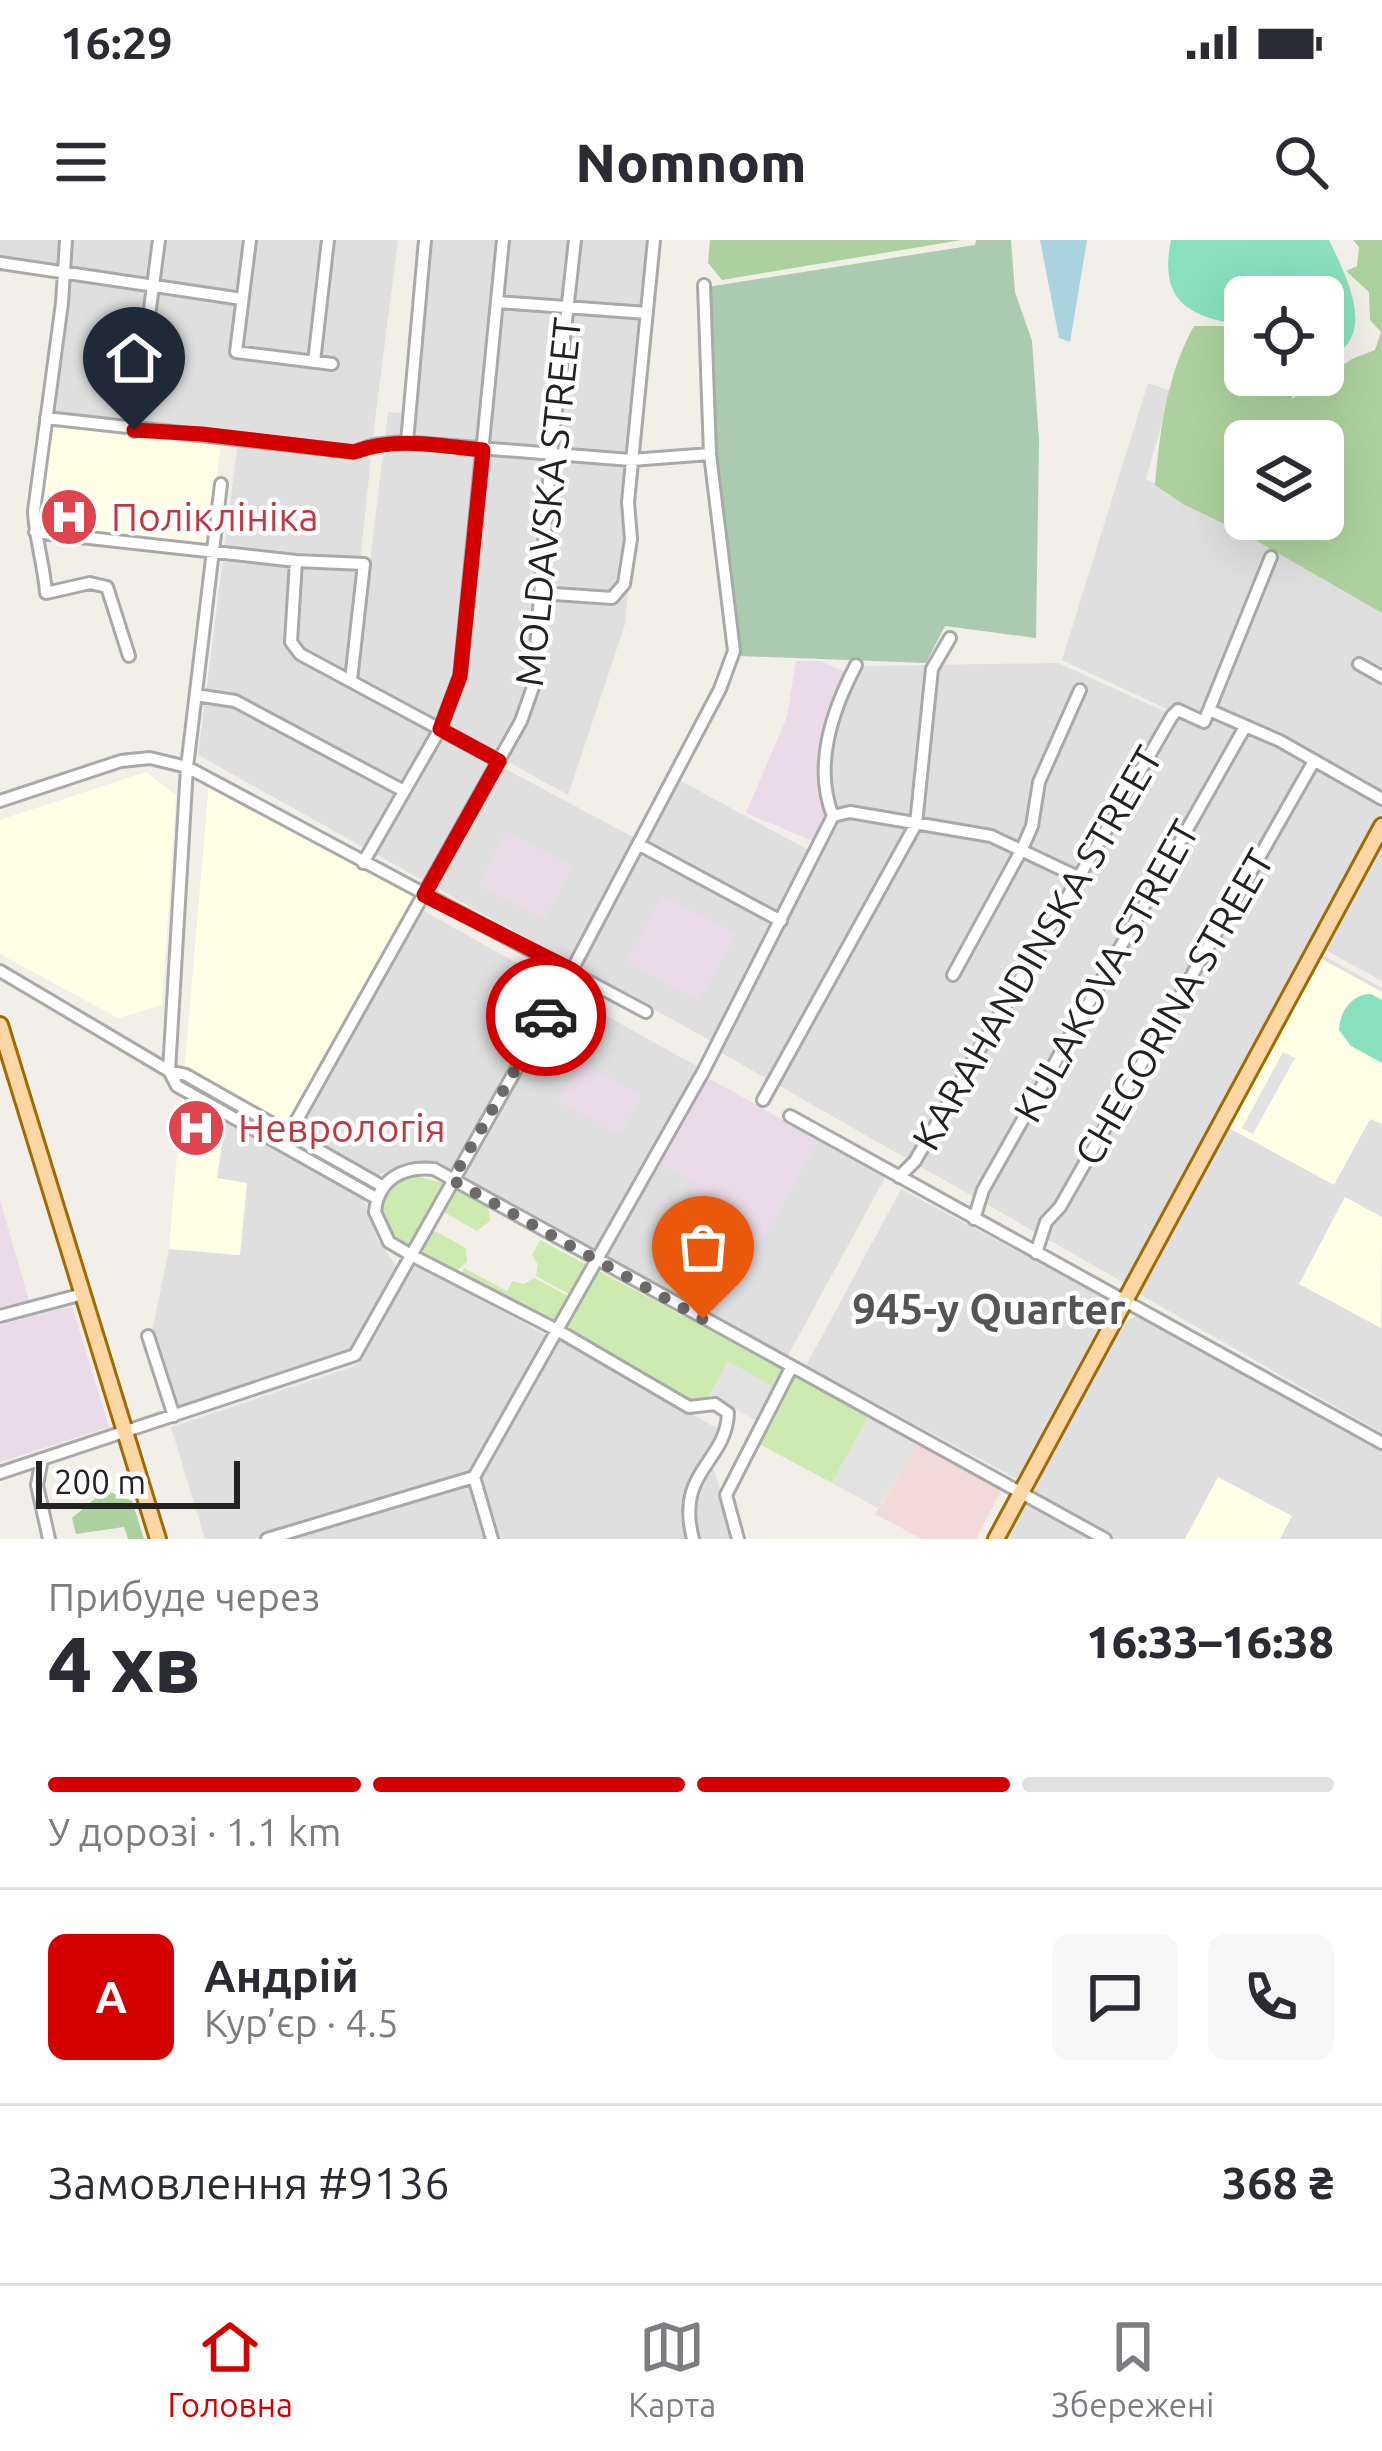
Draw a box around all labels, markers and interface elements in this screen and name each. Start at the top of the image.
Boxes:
text: 16:29 [60,17,173,68]
icon: menu [48,129,114,195]
icon: search [1268,129,1334,195]
text: Nomnom [575,132,807,192]
map controls [1224,276,1344,540]
button: locate [1224,276,1344,396]
pin [83,307,185,430]
street label: MOLDAVSKA STREET [507,315,588,689]
icon: home [101,325,167,391]
button: layers [1224,420,1344,540]
hospital icon: Поліклініка [38,486,100,548]
place label: Поліклініка [111,495,319,538]
street label: KARAHANDINSKA STREET [903,738,1170,1157]
street label: KULAKOVA STREET [1005,813,1206,1129]
street label: CHEGORINA STREET [1066,842,1281,1172]
courier [486,956,606,1076]
icon: car [513,983,579,1049]
hospital icon: Неврологія [165,1097,227,1159]
place label: Неврологія [238,1106,446,1149]
pin [652,1196,754,1319]
icon: bag [670,1214,736,1280]
district label: 945-y Quarter [852,1285,1126,1332]
scale bar [36,1455,240,1508]
text: 200 m [54,1463,146,1500]
text: Прибуде через [48,1575,320,1618]
text: 16:33–16:38 [1086,1616,1334,1667]
text: 4 хв [48,1619,201,1707]
text: У дорозі · 1.1 km [48,1810,341,1853]
button: chat [1052,1934,1178,2060]
button: phone [1208,1934,1334,2060]
text: Андрій [204,1950,359,2001]
text: А [95,1971,127,2022]
text: Кур’єр · 4.5 [204,2001,399,2044]
text: Замовлення #9136 [48,2157,450,2208]
text: 368 ₴ [1222,2157,1334,2208]
tab: Головна [168,2314,293,2423]
tab: Карта [628,2314,716,2423]
tab: Збережені [1051,2314,1214,2423]

